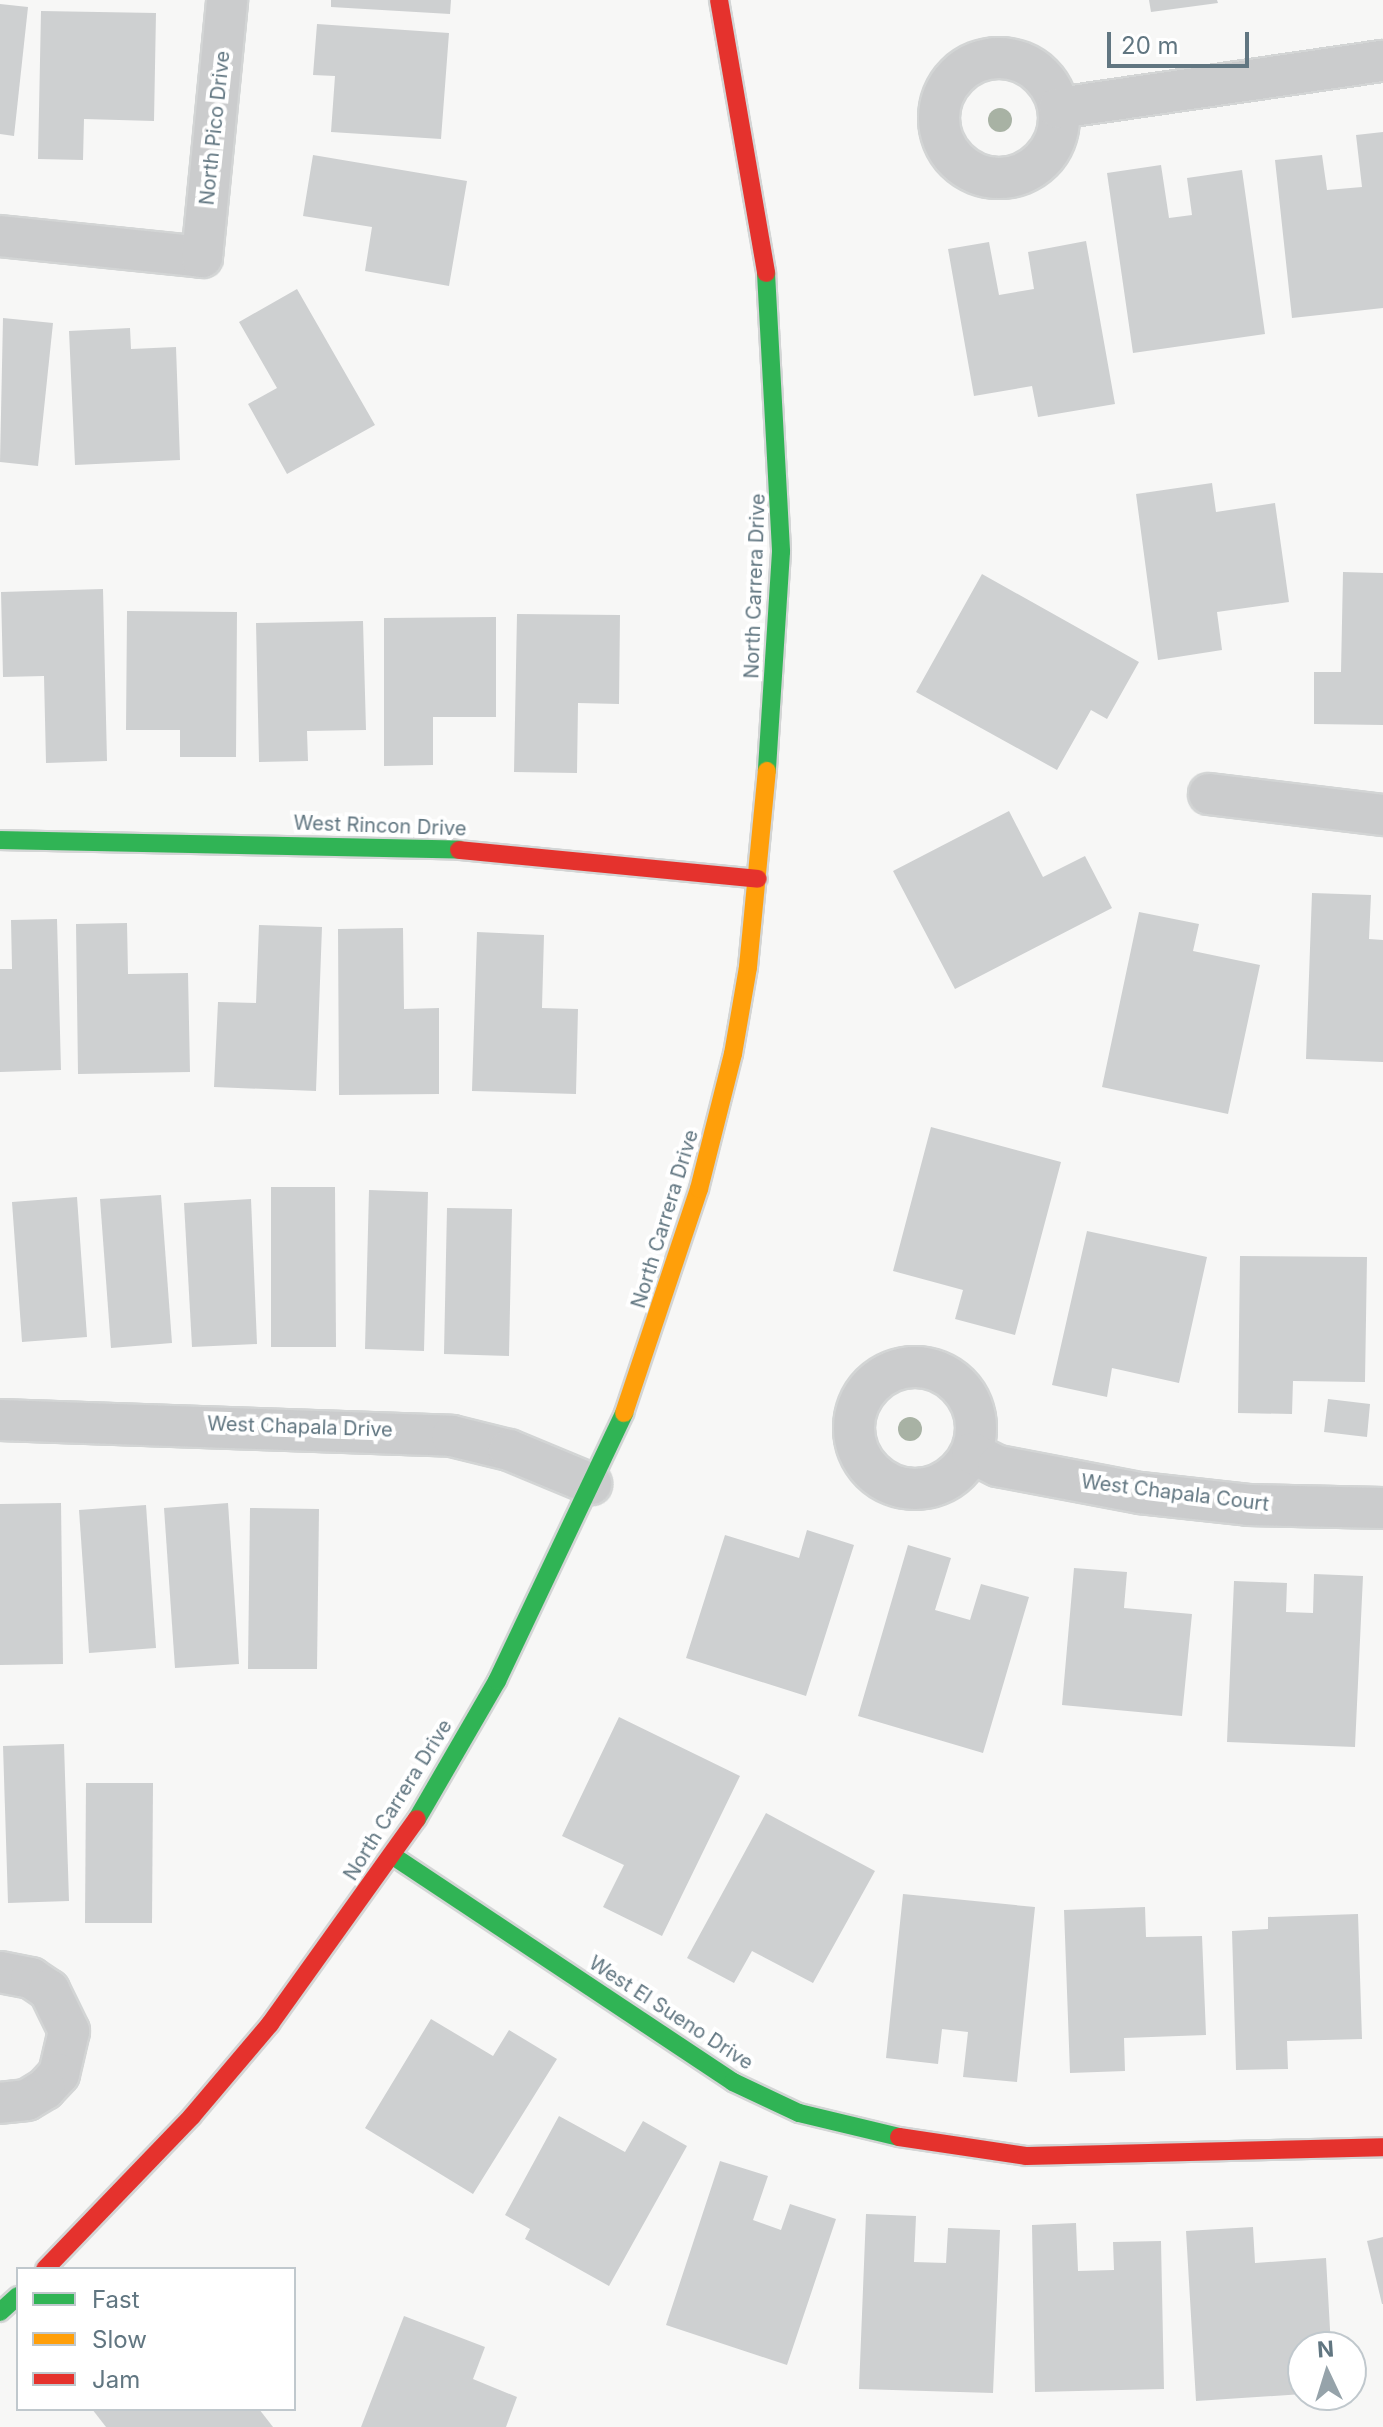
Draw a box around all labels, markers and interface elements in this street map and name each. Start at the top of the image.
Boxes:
scale bar [1111,16,1253,66]
text: 20 m [1121,31,1179,60]
street label: North Pico Drive [195,50,235,206]
street label: North Carrera Drive [740,493,770,679]
street label: West Rincon Drive [293,811,467,841]
street label: North Carrera Drive [626,1127,704,1311]
street label: West Chapala Drive [207,1412,393,1442]
street label: West Chapala Court [1080,1470,1270,1516]
street label: North Carrera Drive [339,1715,457,1885]
street label: West El Sueno Drive [584,1951,758,2075]
legend [16,2267,296,2411]
text: Fast [92,2285,140,2314]
text: Slow [92,2325,147,2354]
north arrow [1287,2331,1367,2411]
text: N [1316,2336,1335,2363]
text: Jam [92,2365,140,2394]

